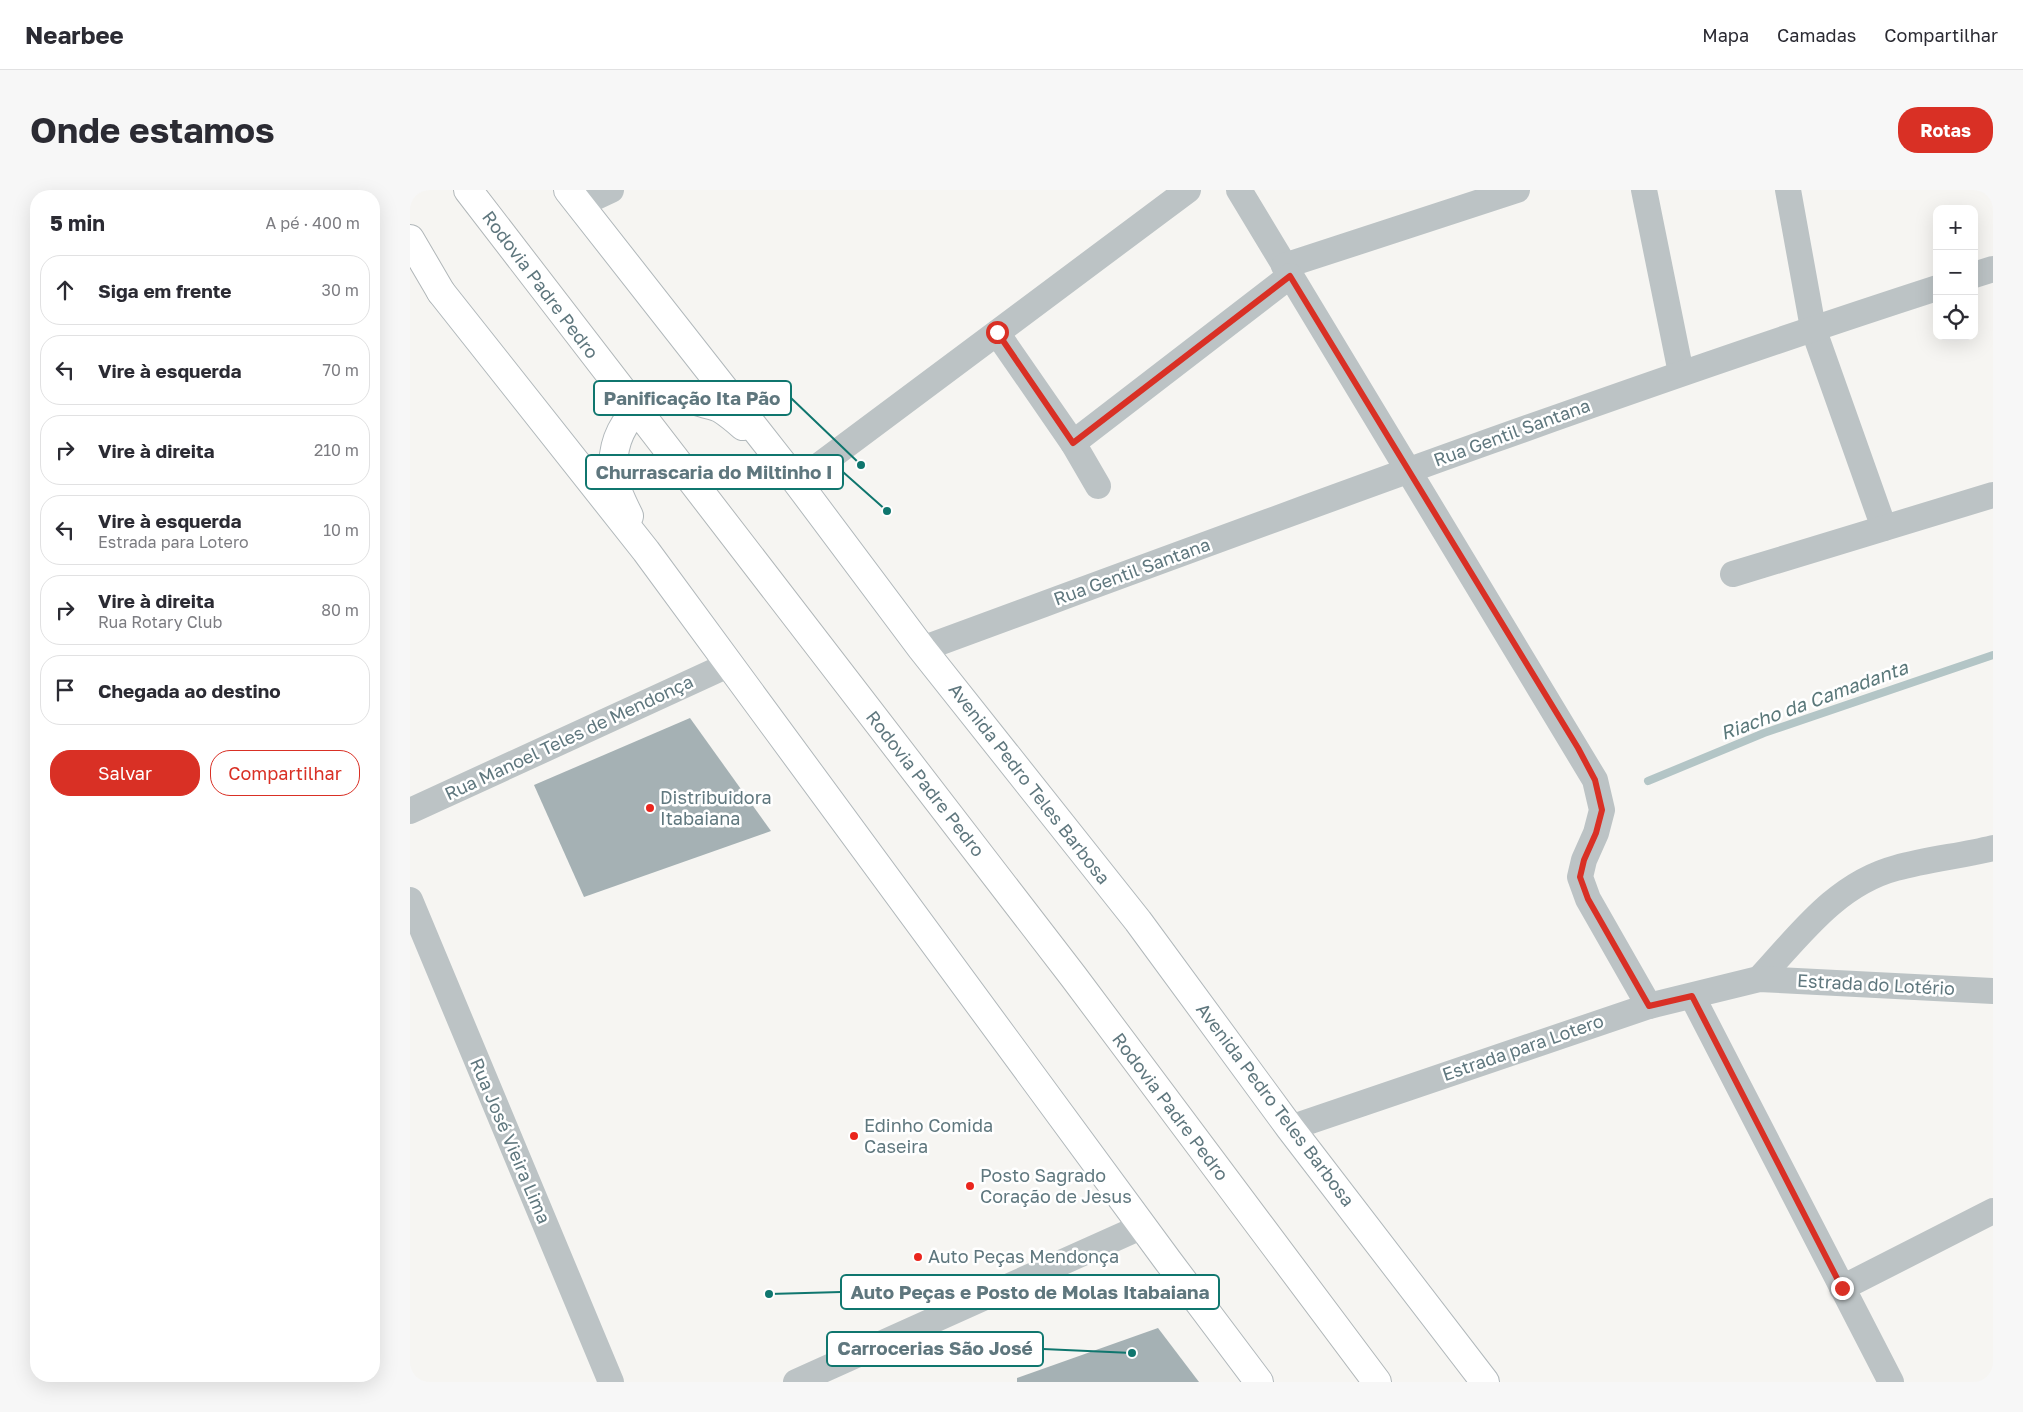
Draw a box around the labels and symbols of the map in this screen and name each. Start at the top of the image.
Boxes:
street label: Rodovia Padre Pedro [478,206,604,363]
route start [986,321,1009,344]
callout: Panificação Ita Pão [594,381,791,415]
text: Panificação Ita Pão [603,386,781,409]
street label: Rua Gentil Santana [1430,394,1593,471]
callout: Churrascaria do Miltinho I [586,455,843,489]
text: Churrascaria do Miltinho I [595,460,833,483]
street label: Rua Gentil Santana [1050,533,1213,610]
water label: Riacho da Camadanta [1717,655,1912,744]
street label: Rua Manoel Teles de Mendonça [441,670,696,804]
street label: Avenida Pedro Teles Barbosa [944,679,1115,888]
street label: Rodovia Padre Pedro [862,706,990,861]
place label: Distribuidora Itabaiana [660,786,772,829]
marker: Distribuidora Itabaiana [644,802,656,814]
street label: Estrada do Lotério [1797,969,1956,999]
street label: Avenida Pedro Teles Barbosa [1192,998,1359,1210]
street label: Estrada para Lotero [1439,1009,1606,1085]
street label: Rodovia Padre Pedro [1108,1028,1234,1185]
street label: Rua José Vieira Lima [466,1055,556,1227]
place label: Edinho Comida Caseira [864,1114,993,1157]
marker: Edinho Comida Caseira [848,1130,860,1142]
place label: Posto Sagrado Coração de Jesus [980,1164,1132,1207]
marker: Posto Sagrado Coração de Jesus [964,1180,976,1192]
place label: Auto Peças Mendonça [928,1245,1119,1267]
marker: Auto Peças Mendonça [912,1251,924,1263]
callout: Auto Peças e Posto de Molas Itabaiana [841,1275,1219,1309]
route end [1831,1277,1854,1300]
text: Auto Peças e Posto de Molas Itabaiana [851,1280,1209,1303]
callout: Carrocerias São José [827,1332,1043,1366]
text: Carrocerias São José [837,1336,1033,1359]

